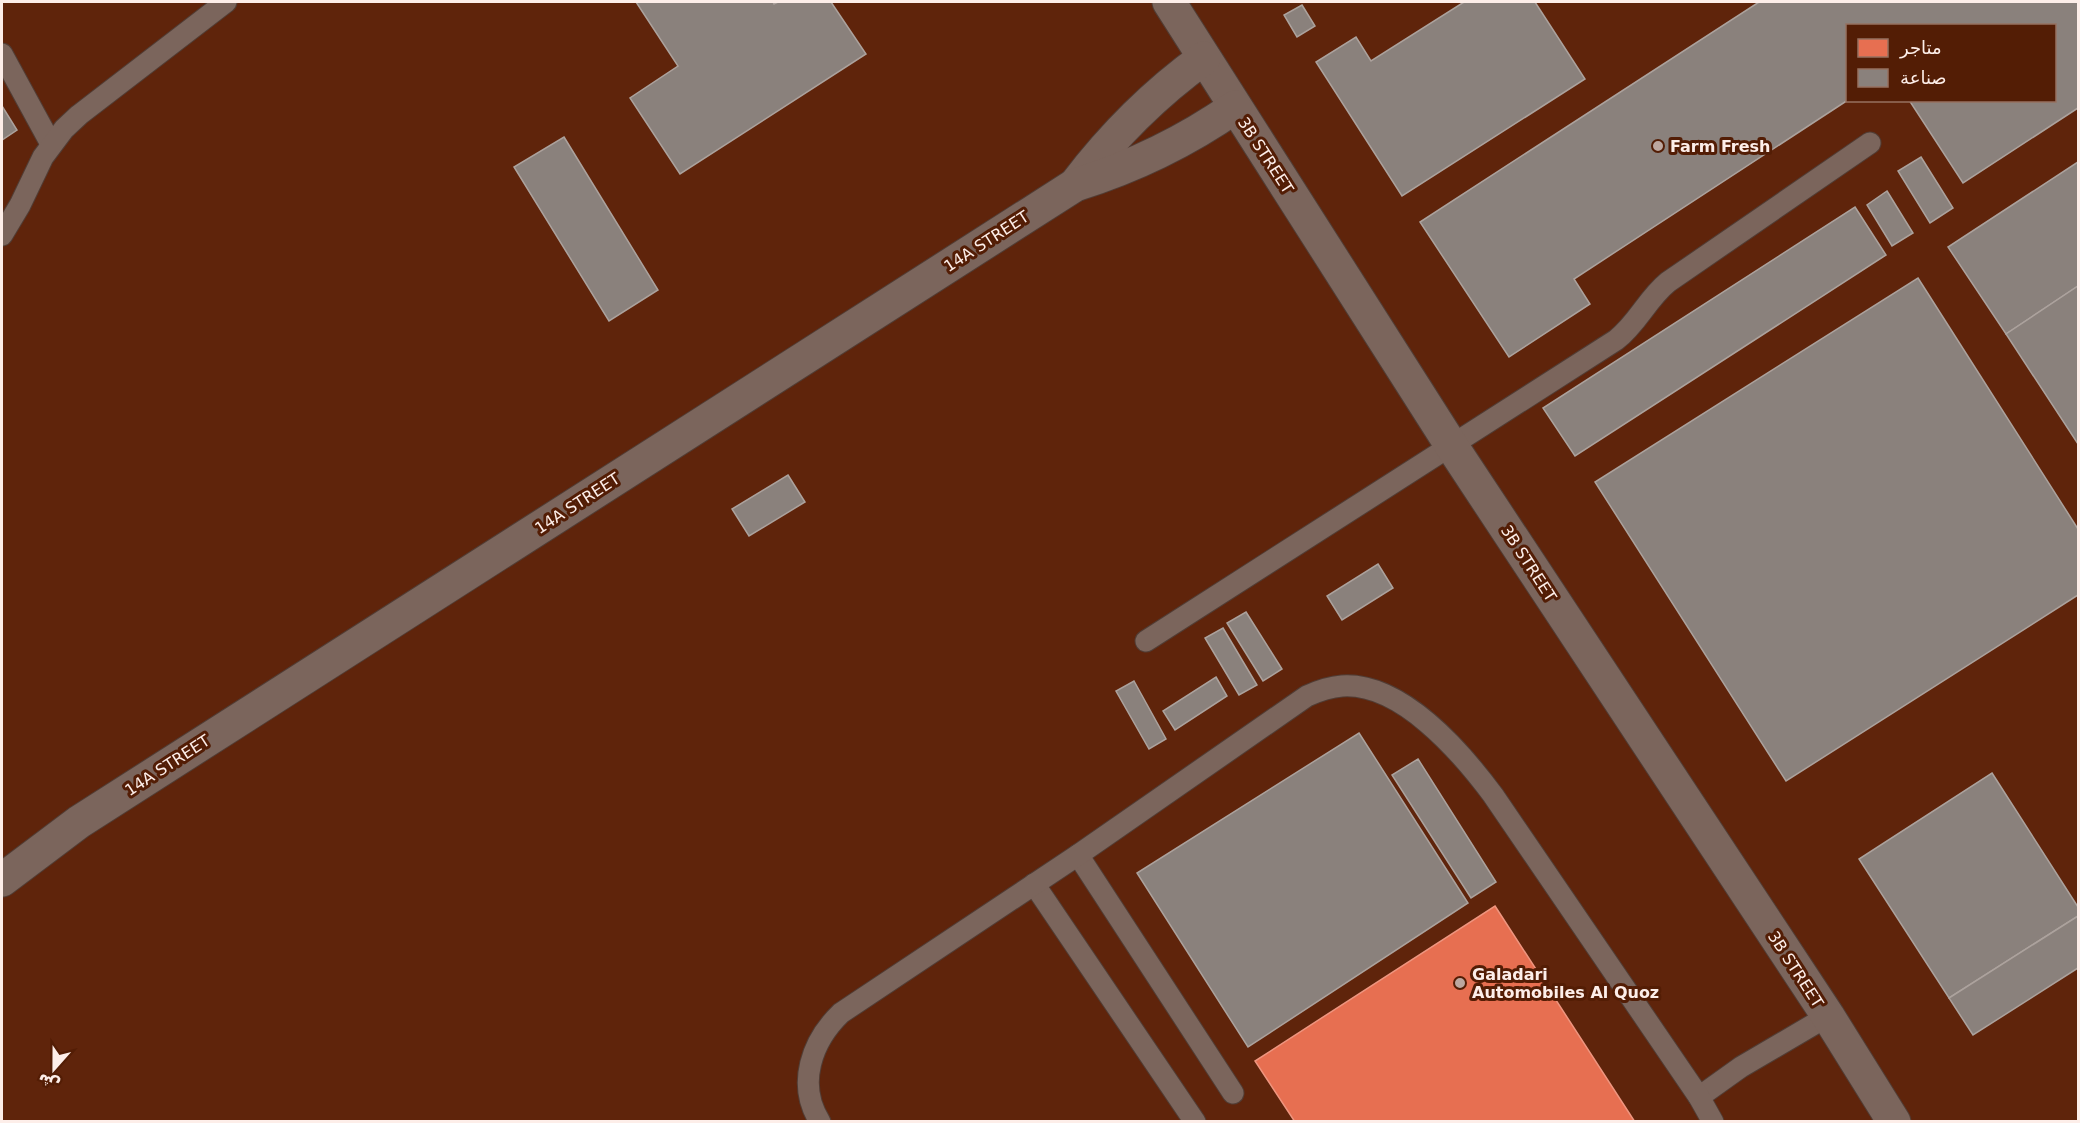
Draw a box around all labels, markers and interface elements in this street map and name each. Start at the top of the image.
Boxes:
legend [1846,24,2056,102]
text: متاجر [1899,37,1942,59]
text: صناعة [1900,67,1947,88]
street label: 3B STREET [1234,113,1297,197]
place label: Farm Fresh [1670,137,1770,156]
marker: Farm Fresh [1651,139,1665,153]
street label: 14A STREET [940,207,1032,276]
street label: 14A STREET [531,469,623,538]
street label: 3B STREET [1497,521,1560,605]
street label: 14A STREET [121,731,213,800]
street label: 3B STREET [1764,927,1827,1011]
place label: Galadari Automobiles Al Quoz [1472,965,1659,1002]
marker: Galadari Automobiles Al Quoz [1453,976,1467,990]
north arrow [24,1039,84,1099]
text: ش [35,1070,63,1095]

